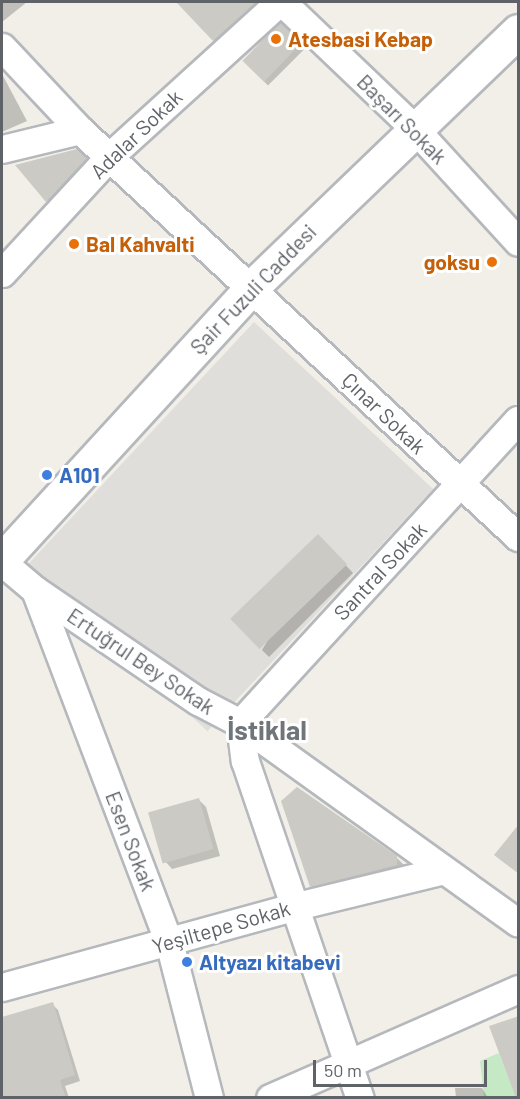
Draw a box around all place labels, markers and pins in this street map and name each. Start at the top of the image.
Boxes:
place label: Atesbasi Kebap [288,26,433,52]
marker: Atesbasi Kebap [269,32,283,46]
place label: Bal Kahvalti [86,231,195,257]
marker: Bal Kahvalti [67,237,81,251]
place label: goksu [424,249,480,275]
marker: goksu [485,255,499,269]
place label: A101 [59,462,100,488]
marker: A101 [40,468,54,482]
place label: Altyazı kitabevi [199,949,341,975]
marker: Altyazı kitabevi [180,955,194,969]

